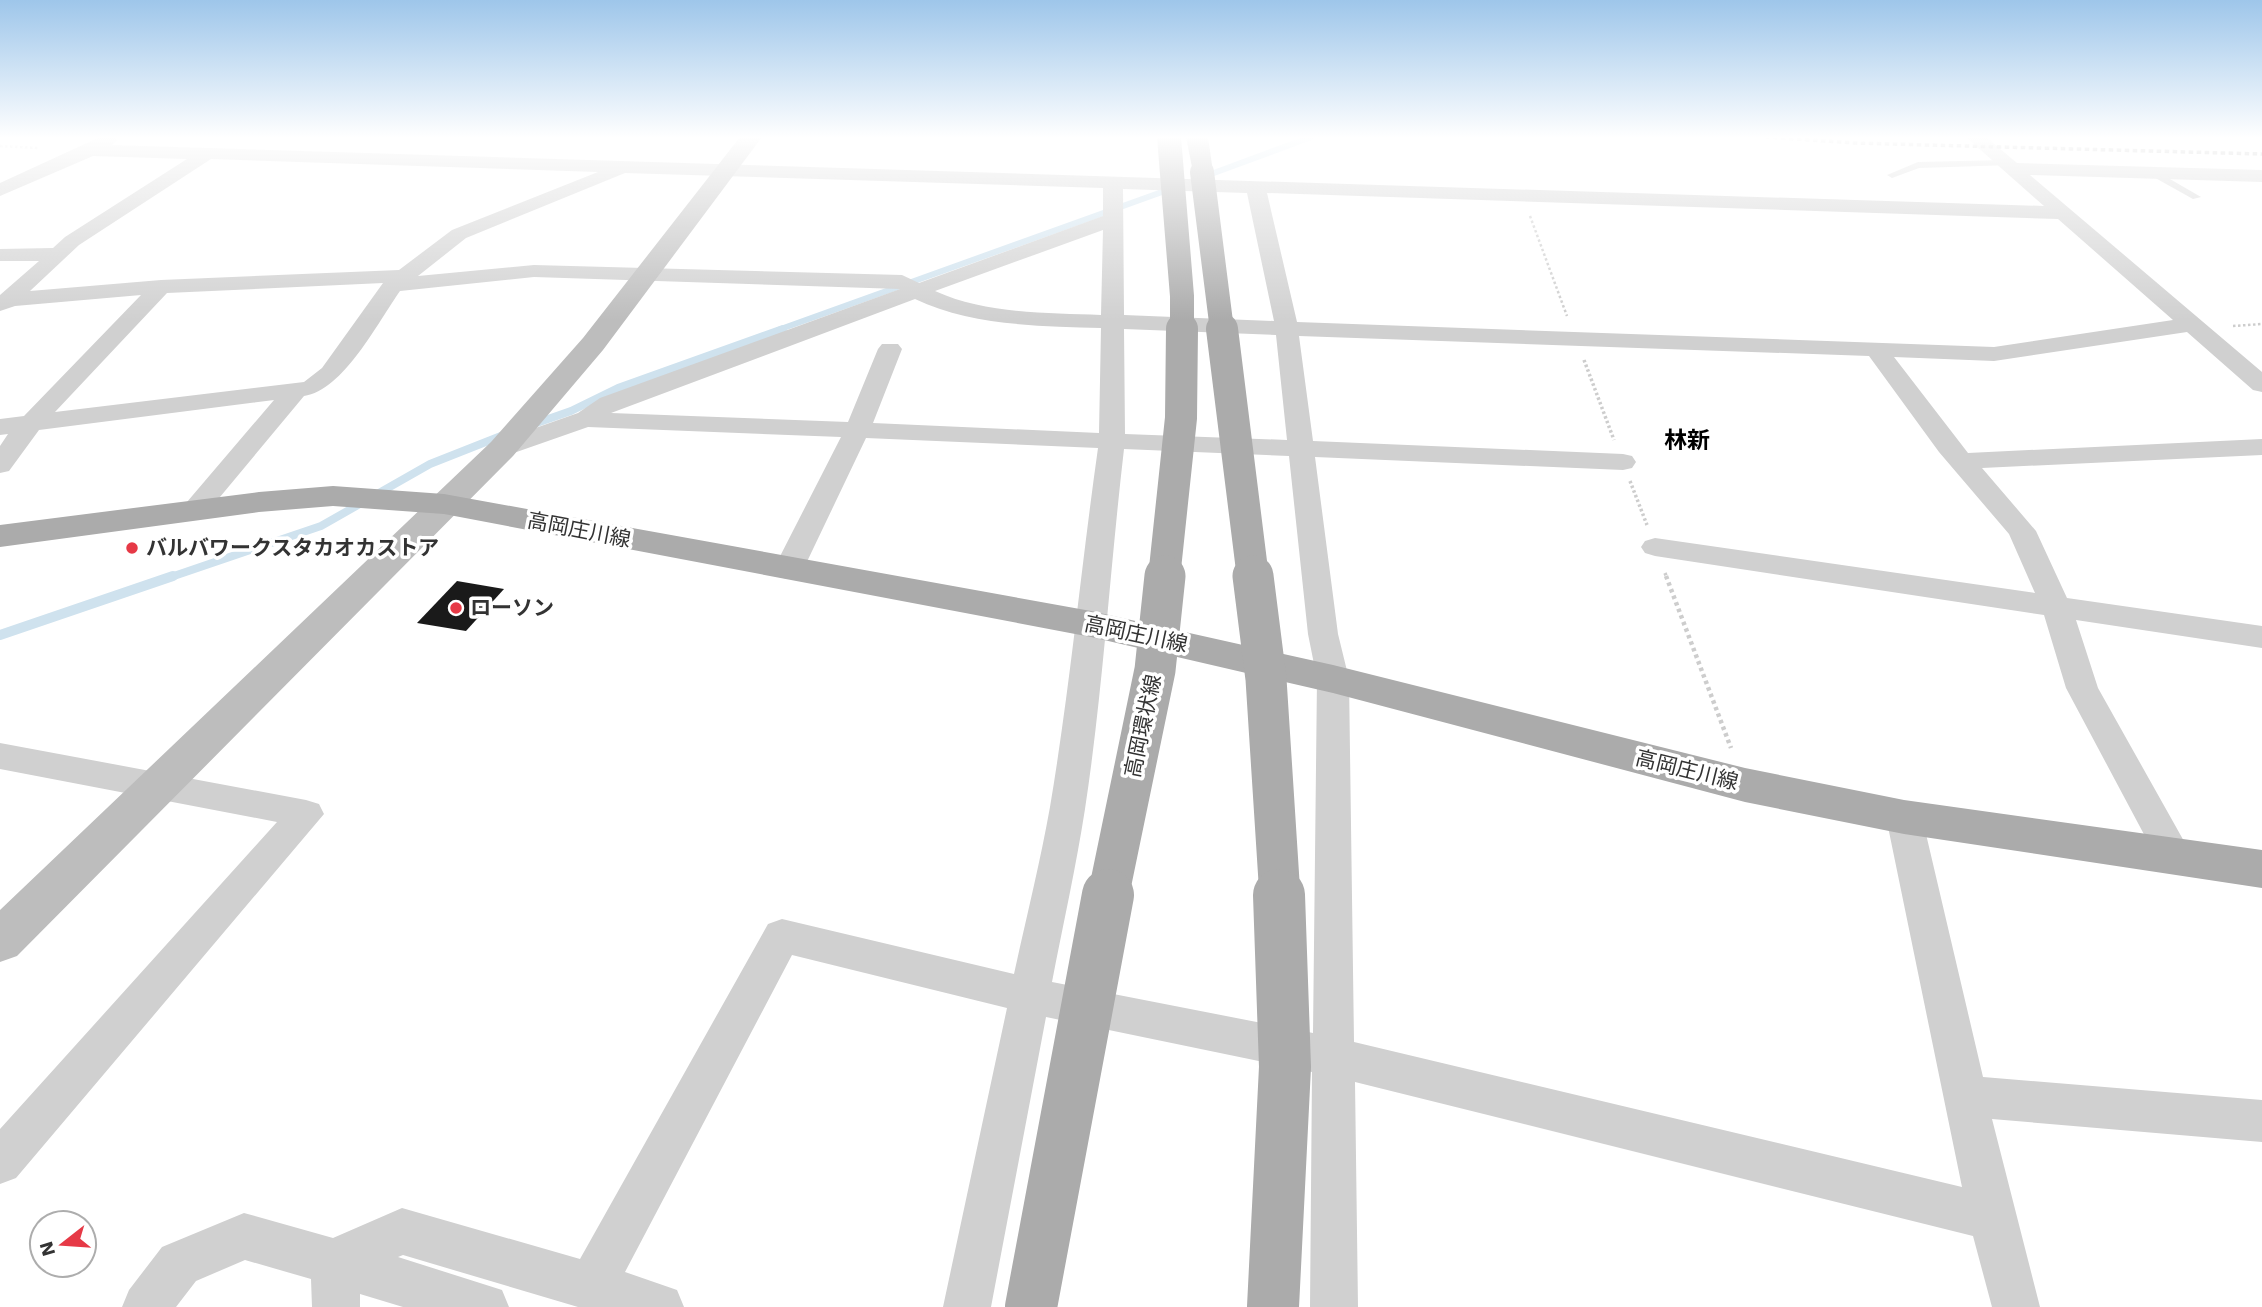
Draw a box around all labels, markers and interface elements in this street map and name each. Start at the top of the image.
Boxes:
district label: 林新 [1664,427,1710,454]
street label: 高岡庄川線 [525,507,633,552]
place label: バルバワークスタカオカストア [146,535,439,560]
marker: バルバワークスタカオカストア [124,540,140,556]
place label: ローソン [470,595,554,620]
marker: ローソン [448,600,464,616]
street label: 高岡庄川線 [1082,610,1190,657]
street label: 高岡環状線 [1119,672,1166,780]
street label: 高岡庄川線 [1633,745,1741,794]
north arrow [28,1209,98,1279]
text: N [34,1239,60,1259]

